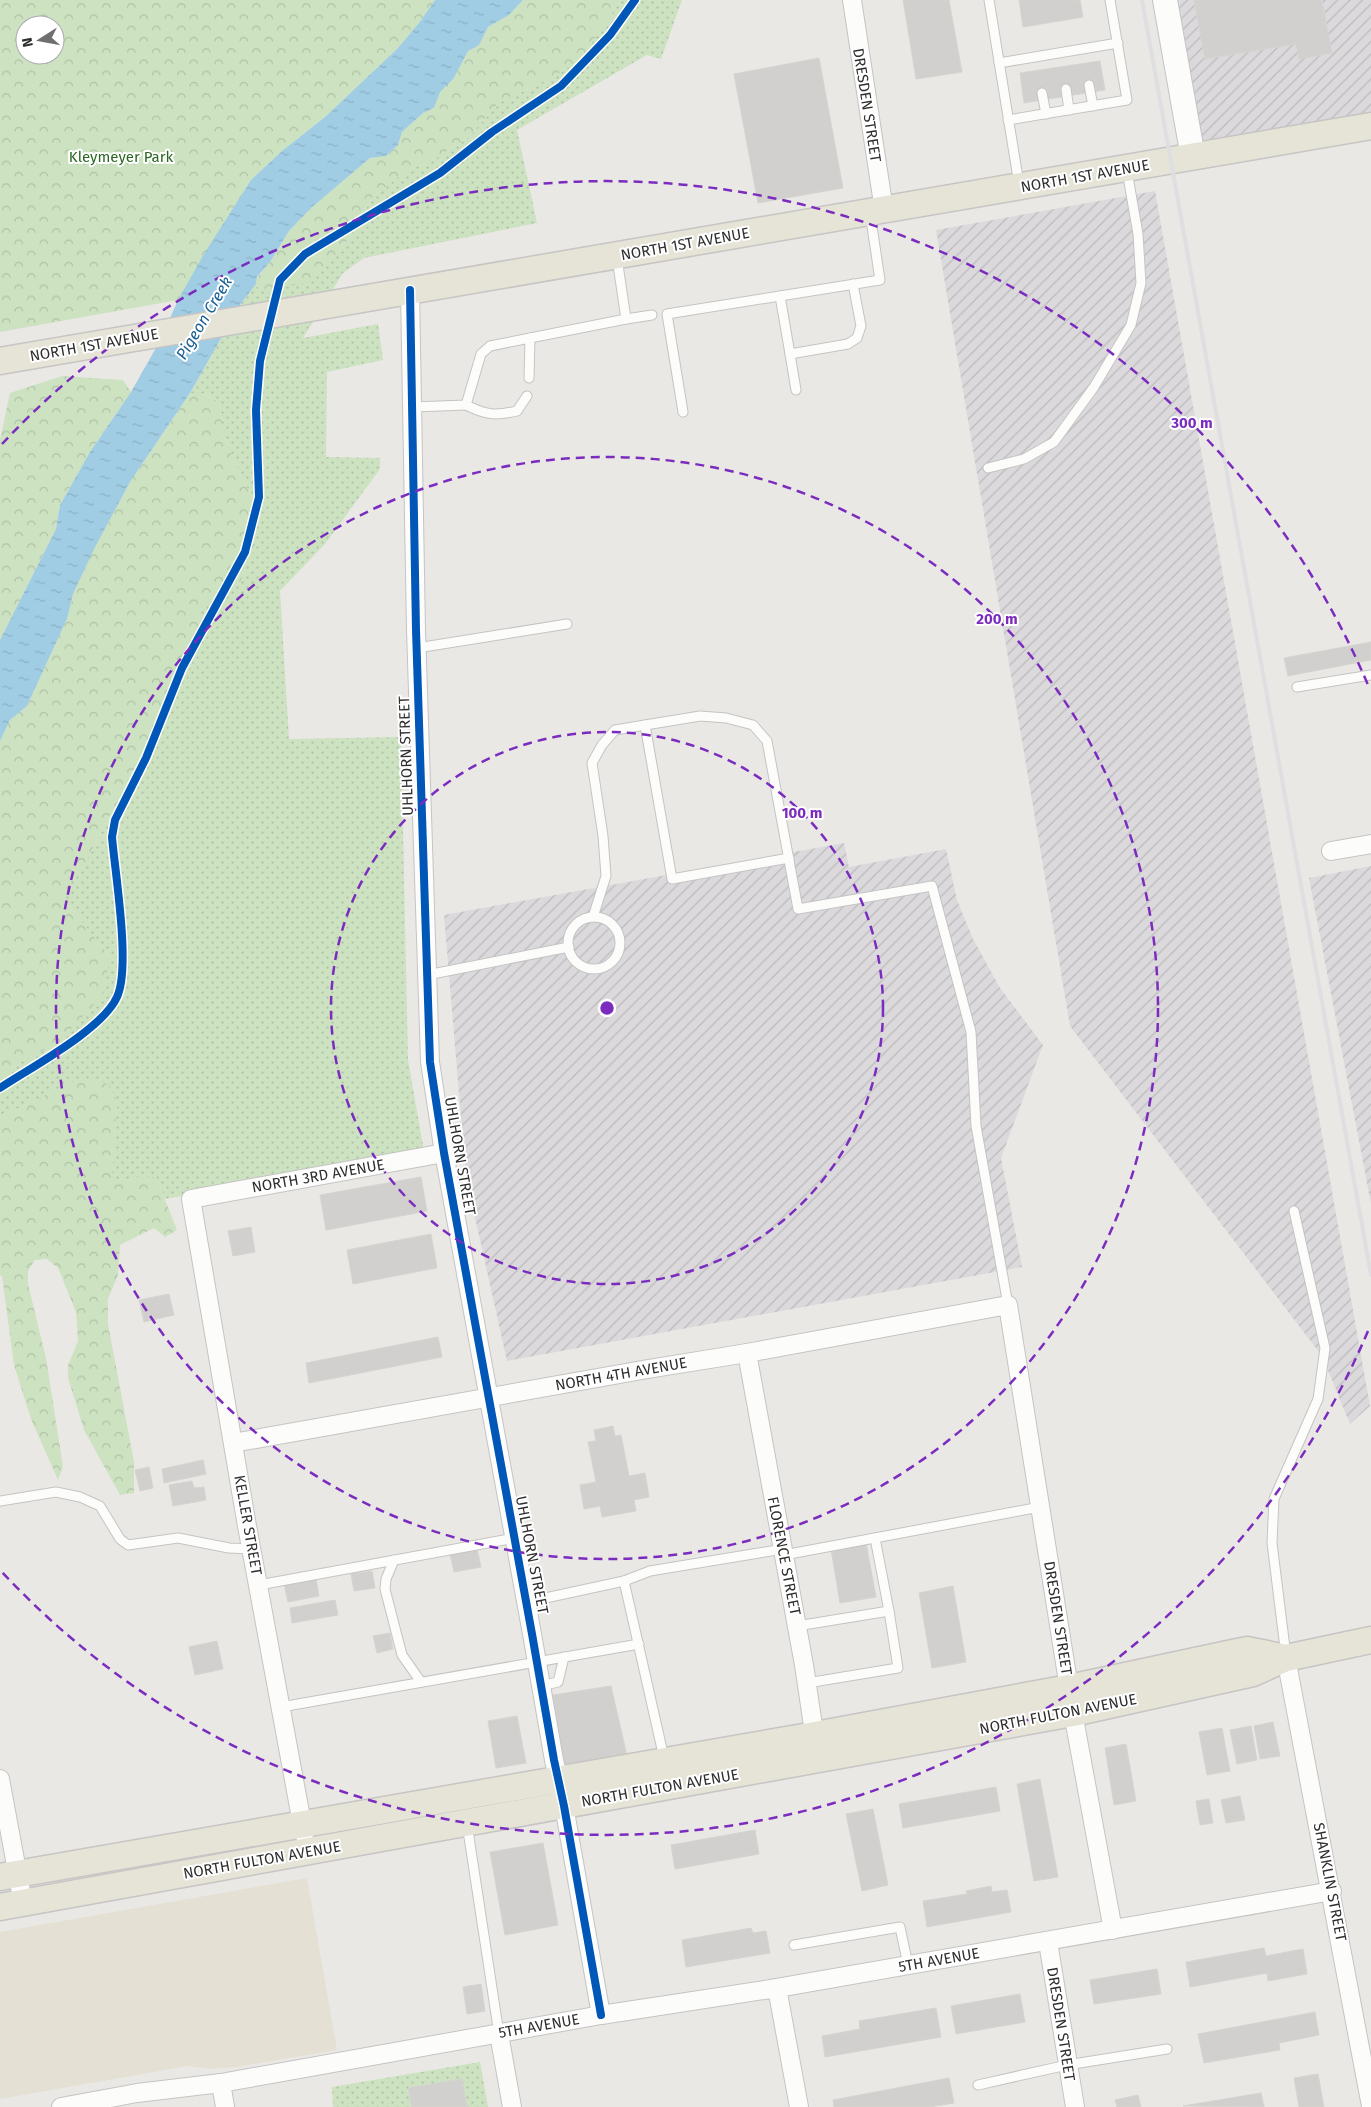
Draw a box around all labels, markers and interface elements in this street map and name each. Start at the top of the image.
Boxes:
north arrow [15,15,65,65]
text: N [18,36,37,49]
street label: DRESDEN STREET [849,47,885,164]
park label: Kleymeyer Park [69,148,174,166]
street label: NORTH 1ST AVENUE [1019,156,1151,196]
street label: NORTH 1ST AVENUE [619,224,751,264]
water label: Pigeon Creek [172,273,236,363]
street label: NORTH 1ST AVENUE [28,325,160,365]
text: 300 m [1170,414,1213,432]
text: 200 m [976,610,1018,628]
street label: UHLHORN STREET [395,696,417,816]
text: 100 m [782,804,822,822]
centre of rings [598,999,616,1017]
street label: UHLHORN STREET [441,1095,479,1217]
street label: NORTH 3RD AVENUE [250,1155,386,1197]
street label: NORTH 4TH AVENUE [554,1354,688,1394]
street label: KELLER STREET [230,1474,266,1577]
street label: UHLHORN STREET [512,1494,552,1616]
street label: FLORENCE STREET [764,1495,804,1617]
street label: DRESDEN STREET [1040,1560,1076,1677]
street label: NORTH FULTON AVENUE [978,1690,1138,1738]
street label: NORTH FULTON AVENUE [580,1765,740,1811]
street label: SHANKLIN STREET [1310,1821,1350,1943]
street label: NORTH FULTON AVENUE [182,1837,342,1883]
street label: 5TH AVENUE [897,1944,981,1976]
street label: DRESDEN STREET [1043,1966,1079,2083]
street label: 5TH AVENUE [497,2010,581,2042]

